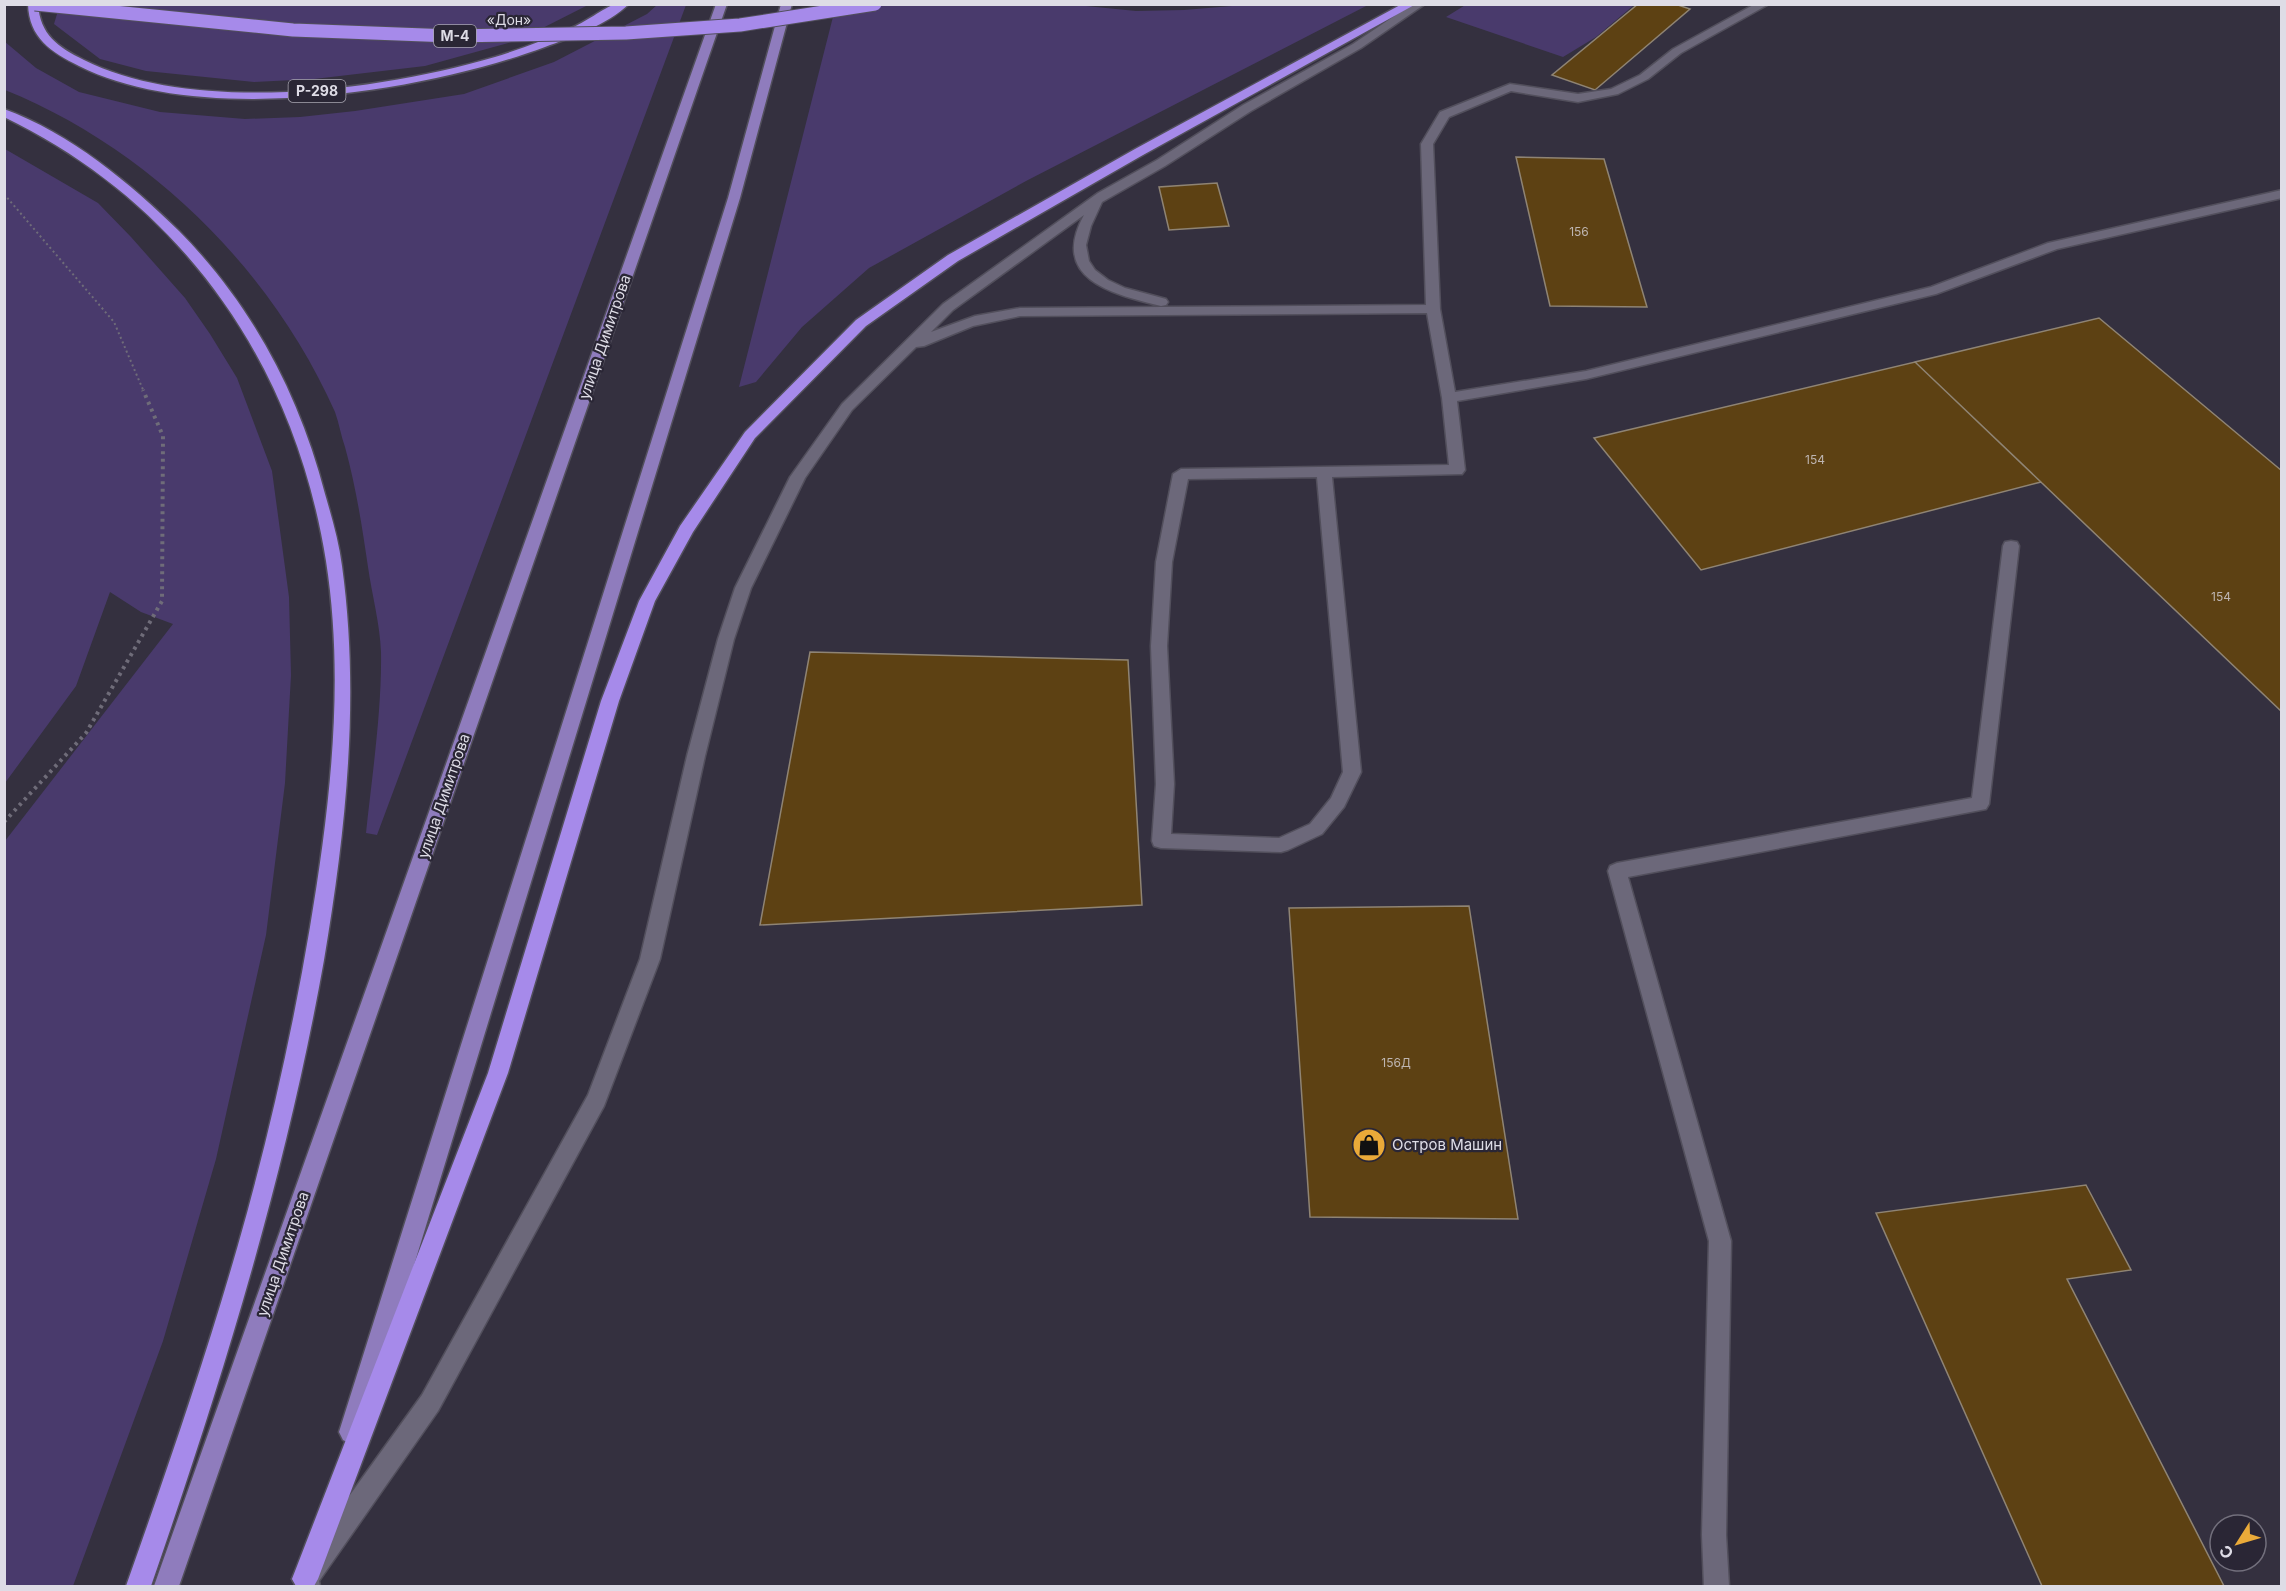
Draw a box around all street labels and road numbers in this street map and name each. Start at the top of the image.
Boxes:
street label: «Дон» [487,11,531,28]
road number: М-4 [434,25,476,47]
road number: Р-298 [288,80,346,102]
street label: улица Димитрова [574,272,635,402]
street label: улица Димитрова [413,731,474,861]
street label: улица Димитрова [252,1189,313,1319]

